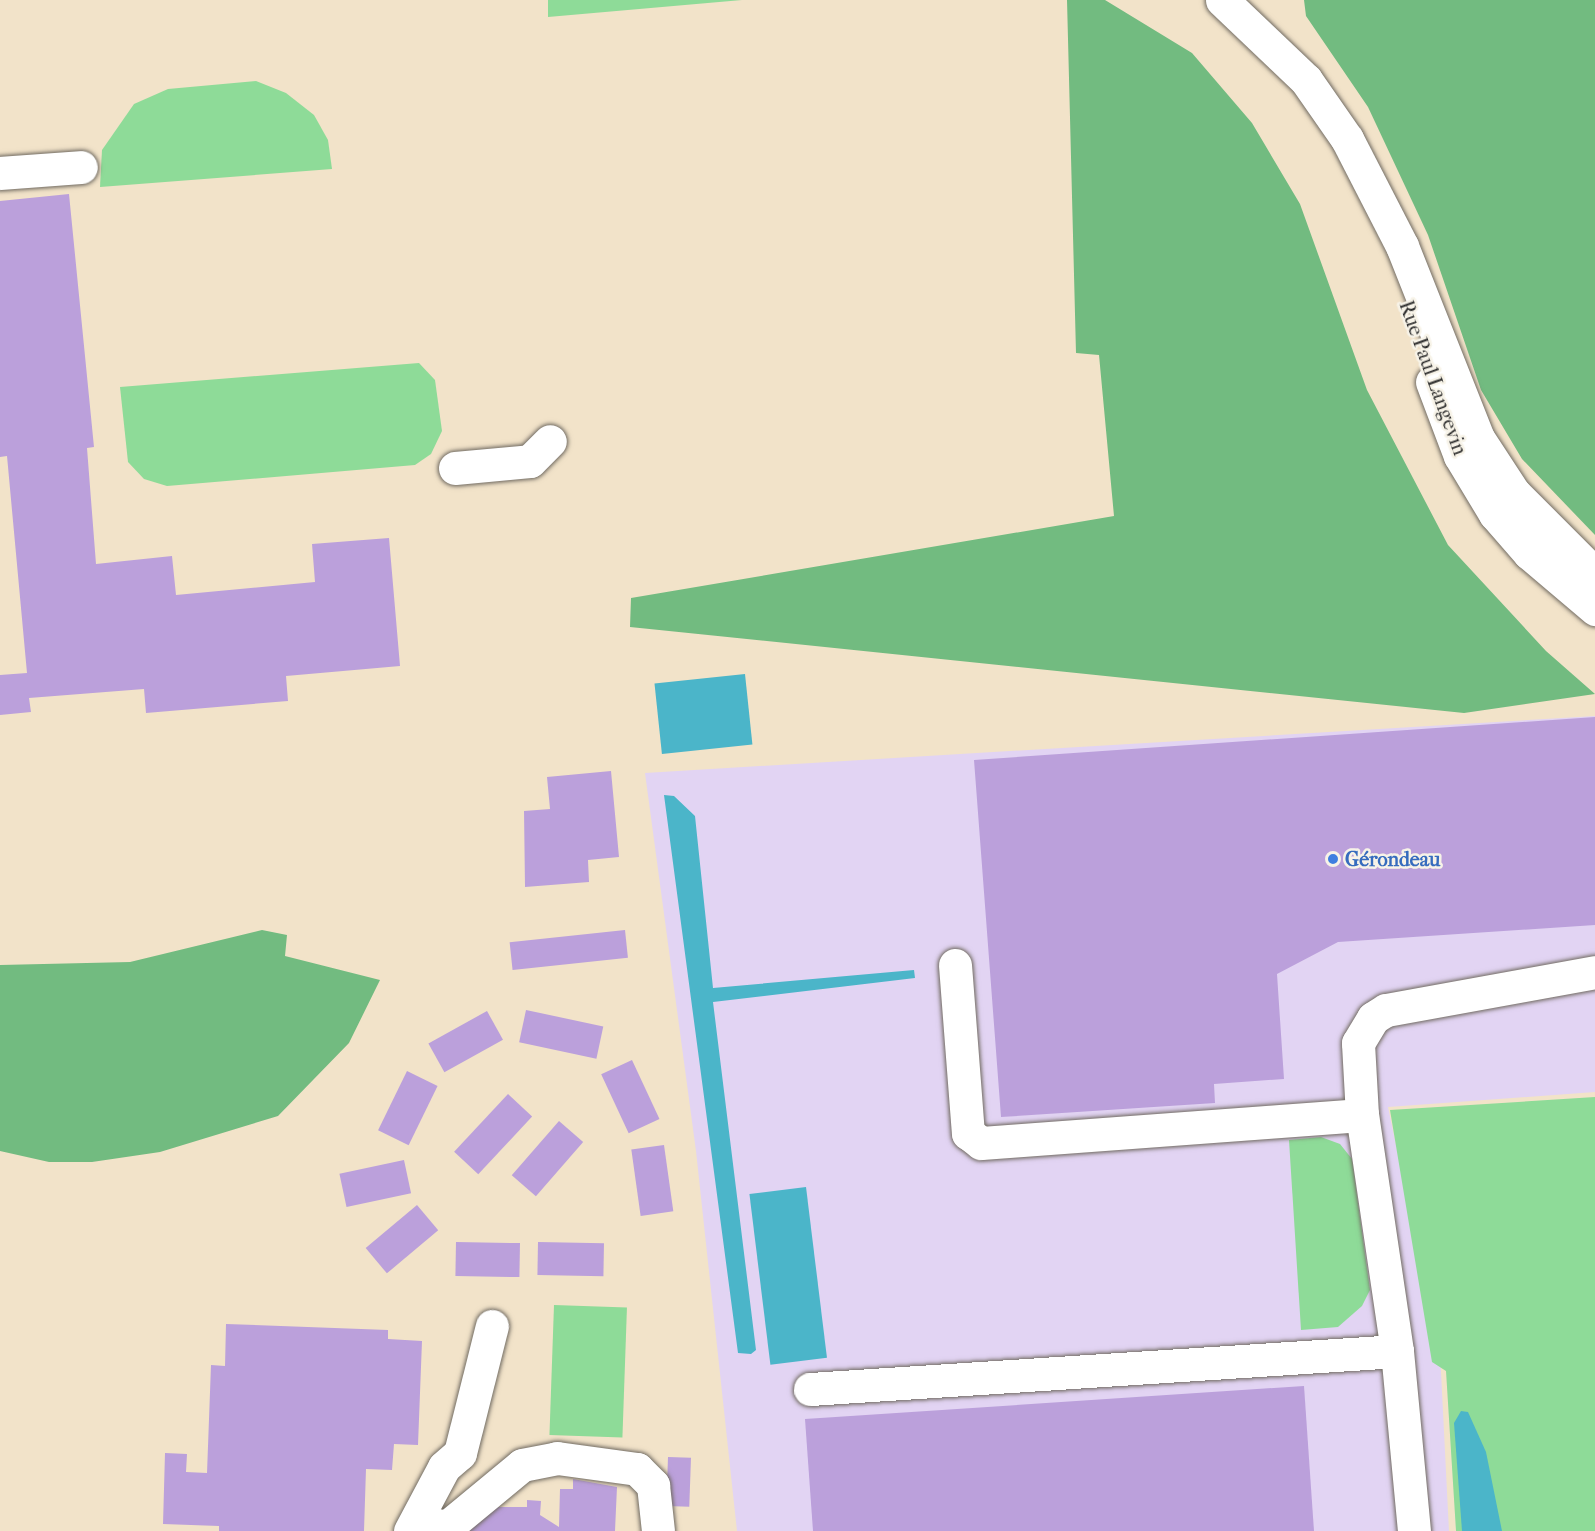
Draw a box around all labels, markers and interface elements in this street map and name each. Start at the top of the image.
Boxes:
street label: Rue Paul Langevin [1394,297,1472,459]
place label: Gérondeau [1345,847,1440,871]
marker: Gérondeau [1326,852,1340,866]

